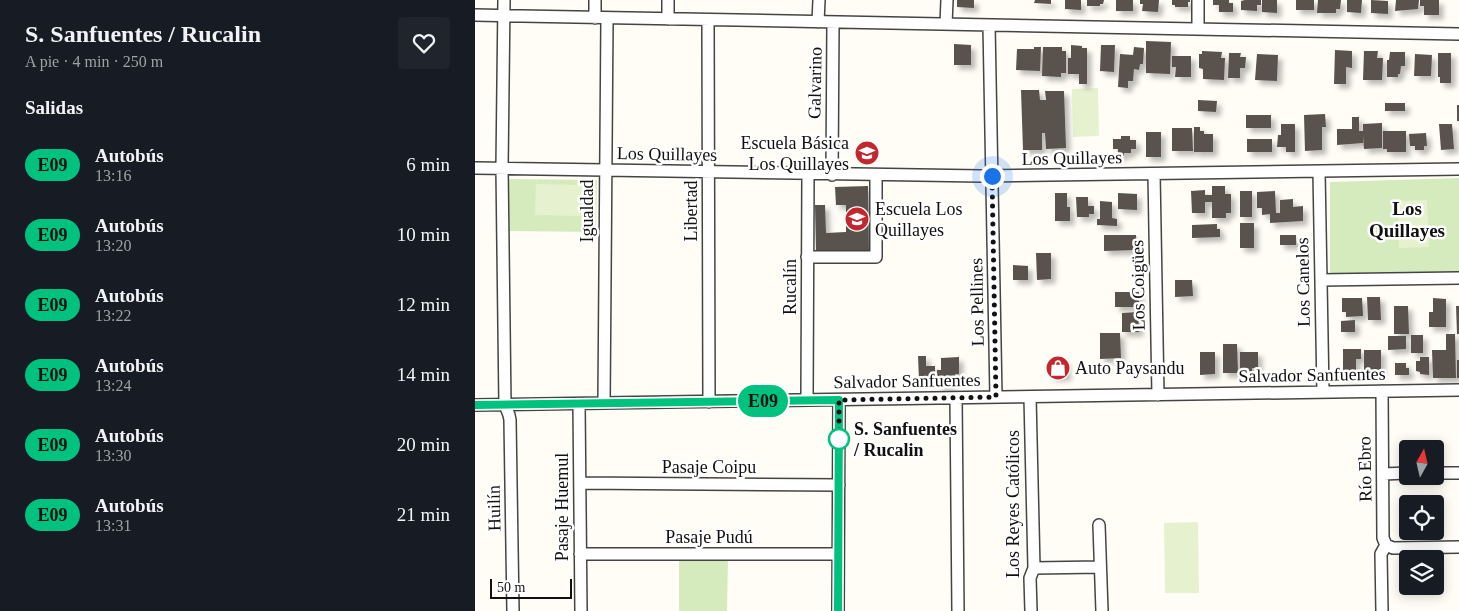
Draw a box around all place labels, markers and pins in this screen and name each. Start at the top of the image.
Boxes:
place label: Escuela Básica Los Quillayes [741,133,849,174]
school or university icon: Escuela Básica Los Quillayes [854,140,880,166]
place label: Escuela Los Quillayes [875,199,962,240]
school or university icon: Escuela Los Quillayes [844,206,870,232]
shop icon: Auto Paysandu [1045,355,1071,381]
place label: Auto Paysandu [1075,358,1185,378]
place label: S. Sanfuentes / Rucalin [853,419,957,460]
marker: S. Sanfuentes / Rucalin [828,428,850,450]

